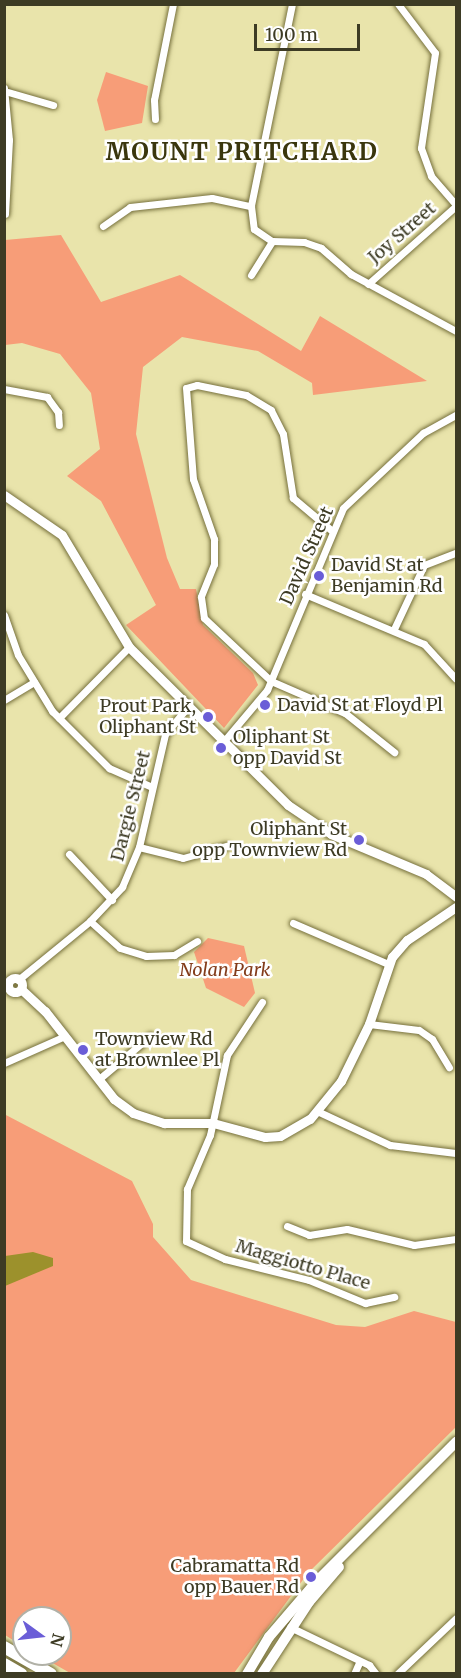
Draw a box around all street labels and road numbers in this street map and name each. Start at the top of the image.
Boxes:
street label: Joy Street [364,198,440,268]
street label: David Street [276,503,338,609]
street label: Dargie Street [107,749,155,863]
street label: Maggiotto Place [233,1235,373,1295]

